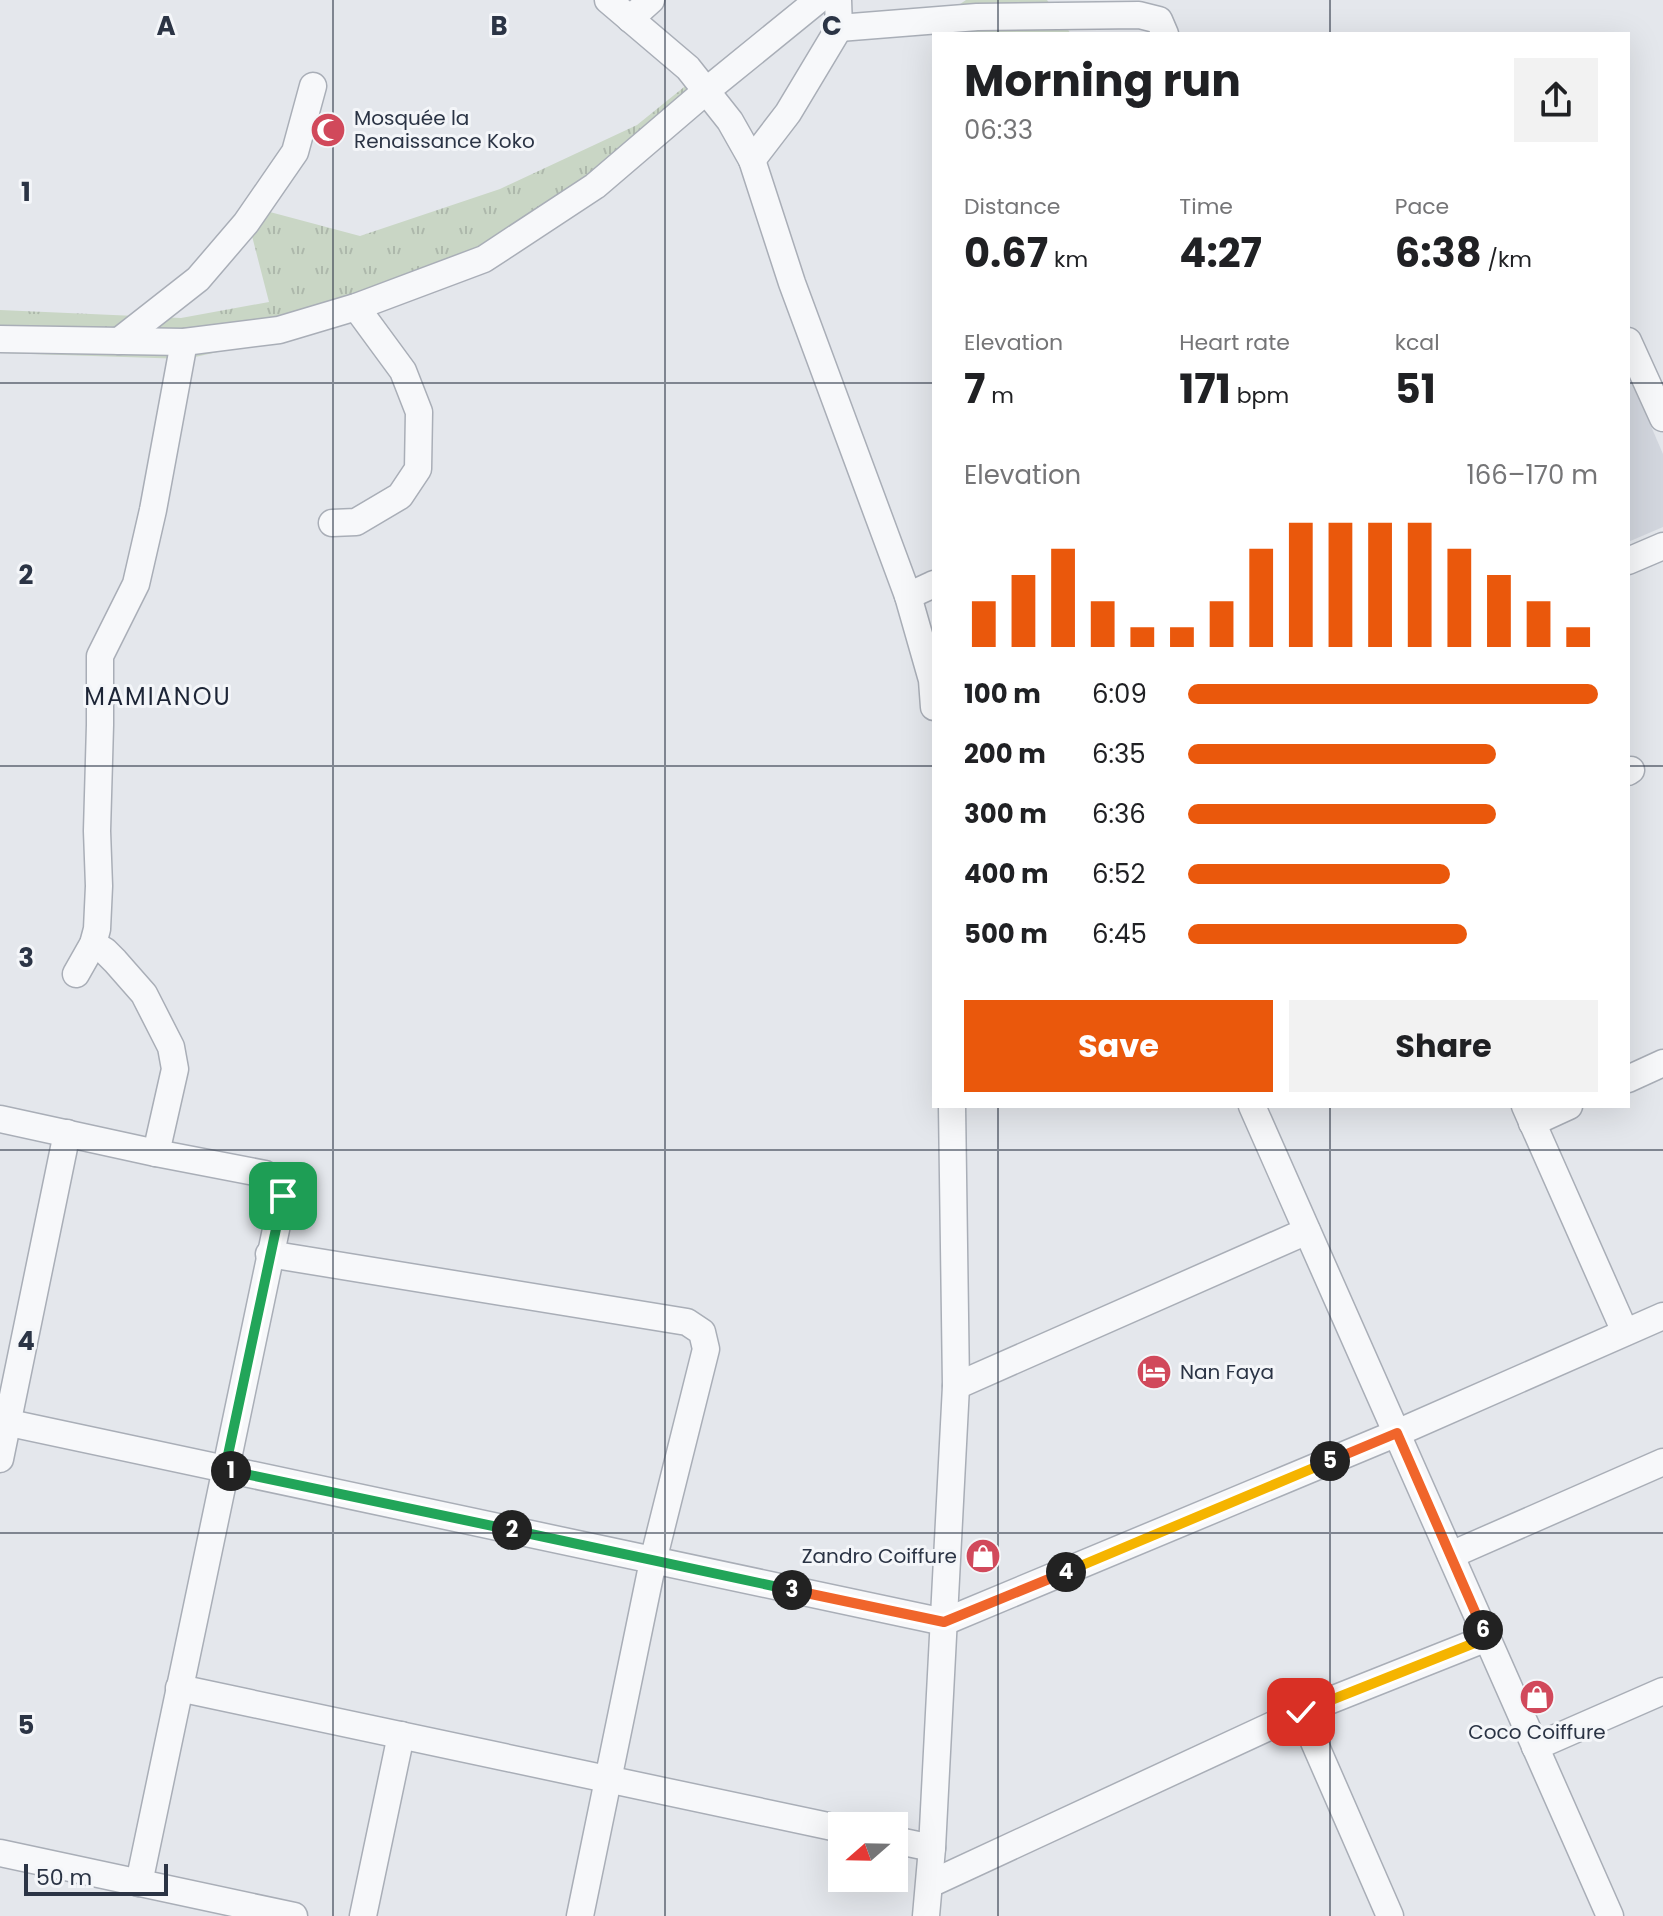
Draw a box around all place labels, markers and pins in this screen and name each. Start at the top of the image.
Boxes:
place label: Mosquée la Renaissance Koko [354,104,535,155]
mosque icon: Mosquée la Renaissance Koko [309,111,347,149]
pin [249,1162,317,1230]
hotel icon: Nan Faya [1135,1353,1173,1391]
place label: Nan Faya [1180,1358,1274,1386]
pin: 5 [1310,1441,1350,1481]
pin: 1 [211,1451,251,1491]
pin: 2 [492,1510,532,1550]
shop icon: Zandro Coiffure [964,1537,1002,1575]
place label: Zandro Coiffure [802,1542,957,1570]
pin: 4 [1046,1552,1086,1592]
pin: 3 [772,1570,812,1610]
pin: 6 [1463,1610,1503,1650]
pin [1267,1678,1335,1746]
shop icon: Coco Coiffure [1518,1678,1556,1716]
place label: Coco Coiffure [1468,1718,1606,1746]

